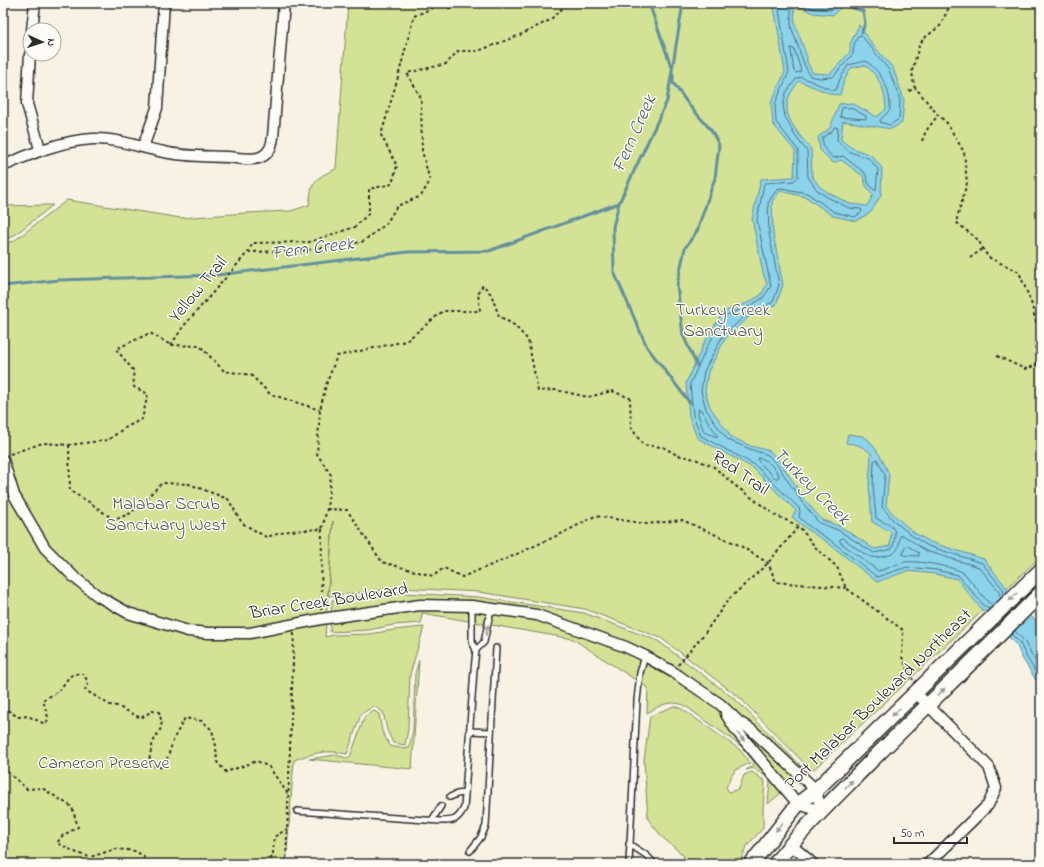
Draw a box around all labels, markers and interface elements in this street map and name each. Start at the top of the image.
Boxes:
north arrow [22,22,62,62]
text: N [43,38,59,47]
water label: Fern Creek [606,90,664,177]
water label: Fern Creek [270,230,356,267]
street label: Yellow Trail [163,251,235,329]
park label: Turkey Creek Sanctuary [676,298,771,345]
water label: Turkey Creek [766,442,856,532]
street label: Red Trail [706,445,774,503]
park label: Malabar Scrub Sanctuary West [105,492,227,539]
street label: Briar Creek Boulevard [247,577,410,628]
one-way arrow [1008,592,1018,602]
street label: Port Malabar Boulevard Northeast [779,603,979,797]
one-way arrow [484,624,490,636]
one-way arrow [936,687,946,697]
one-way arrow [891,707,901,717]
one-way arrow [737,731,746,742]
park label: Cameron Preserve [38,751,171,777]
one-way arrow [844,779,854,789]
scale bar [894,819,967,845]
one-way arrow [775,822,784,833]
text: 50 m [900,825,924,843]

